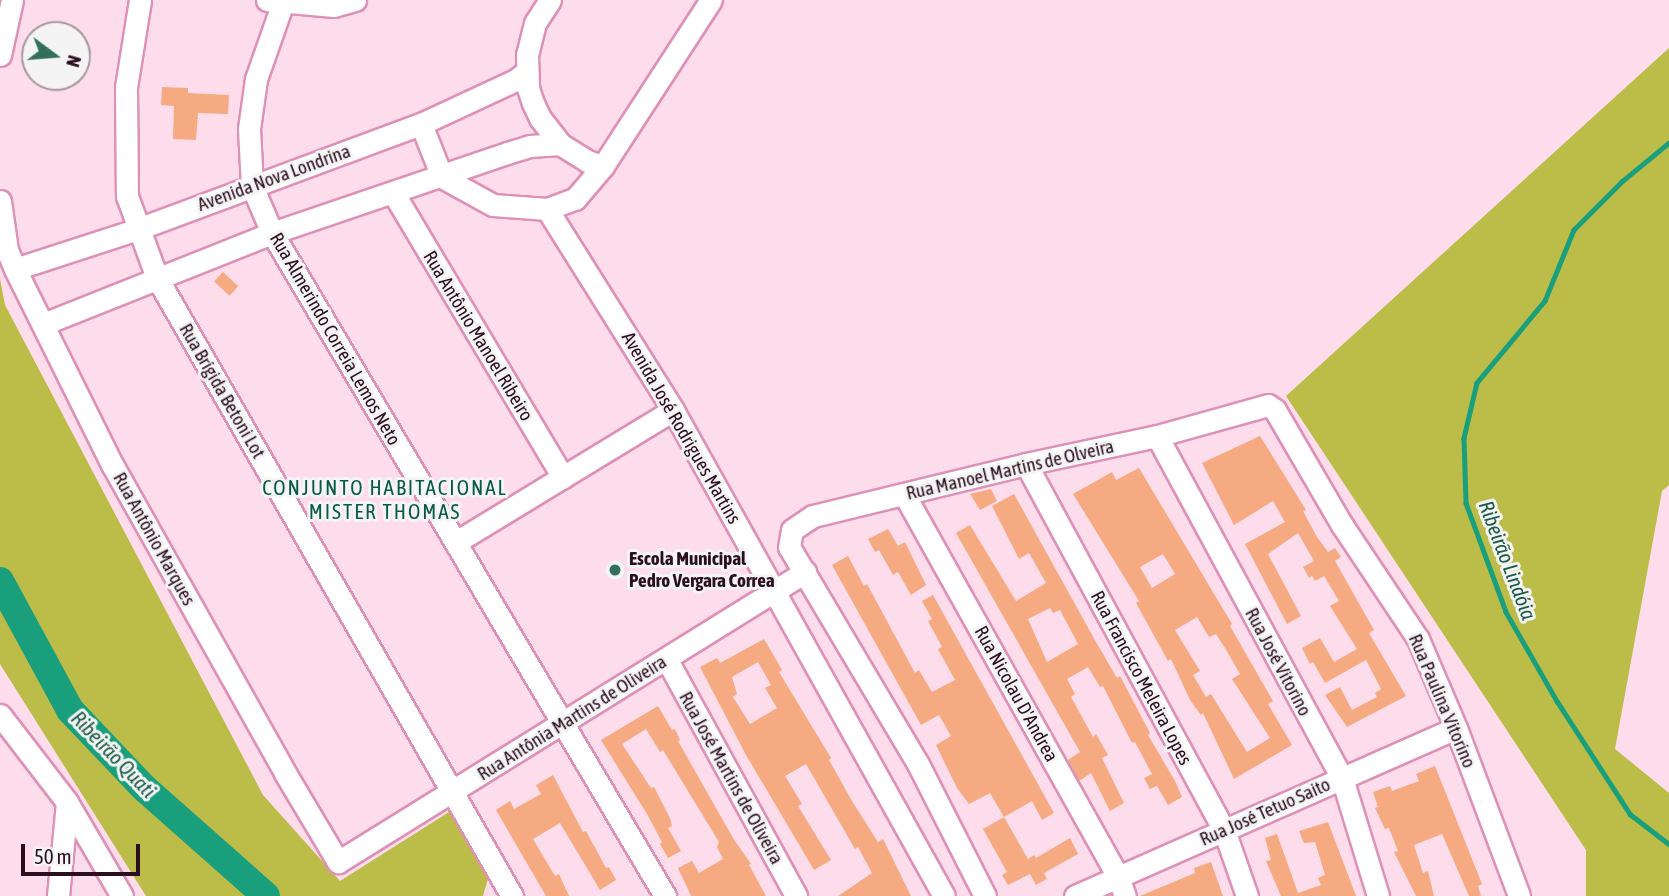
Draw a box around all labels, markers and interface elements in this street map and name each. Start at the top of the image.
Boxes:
north arrow [21,21,91,91]
text: N [62,53,86,70]
street label: Avenida Nova Londrina [194,140,354,216]
street label: Rua Almerindo Correia Lemos Neto [265,229,405,449]
street label: Rua Antônio Manoel Ribeiro [418,247,538,425]
street label: Rua Brígida Betoni Lot [174,320,270,462]
street label: Avenida José Rodrigues Martins [617,328,745,528]
street label: Rua Manoel Martins de Olveira [904,435,1116,505]
street label: Rua Antônio Marques [108,468,200,610]
district label: CONJUNTO HABITACIONAL MISTER THOMAS [265,474,505,524]
water label: Ribeirão Lindóia [1474,497,1542,623]
place label: Escola Municipal Pedro Vergara Correa [629,548,775,592]
marker: Escola Municipal Pedro Vergara Correa [607,562,623,578]
street label: Rua Francisco Meleira Lopes [1085,587,1197,769]
street label: Rua José Vitorino [1240,604,1316,720]
street label: Rua Nicolau D'Andrea [969,622,1063,766]
street label: Rua Paulina Vitorino [1404,631,1480,771]
street label: Rua Antônia Martins de Oliveira [473,650,671,786]
street label: Rua José Martins de Oliveira [674,688,788,868]
water label: Ribeirão Quati [66,705,162,803]
street label: Rua José Tetuo Saito [1196,773,1334,851]
scale bar [24,830,144,874]
text: 50 m [34,844,72,868]

